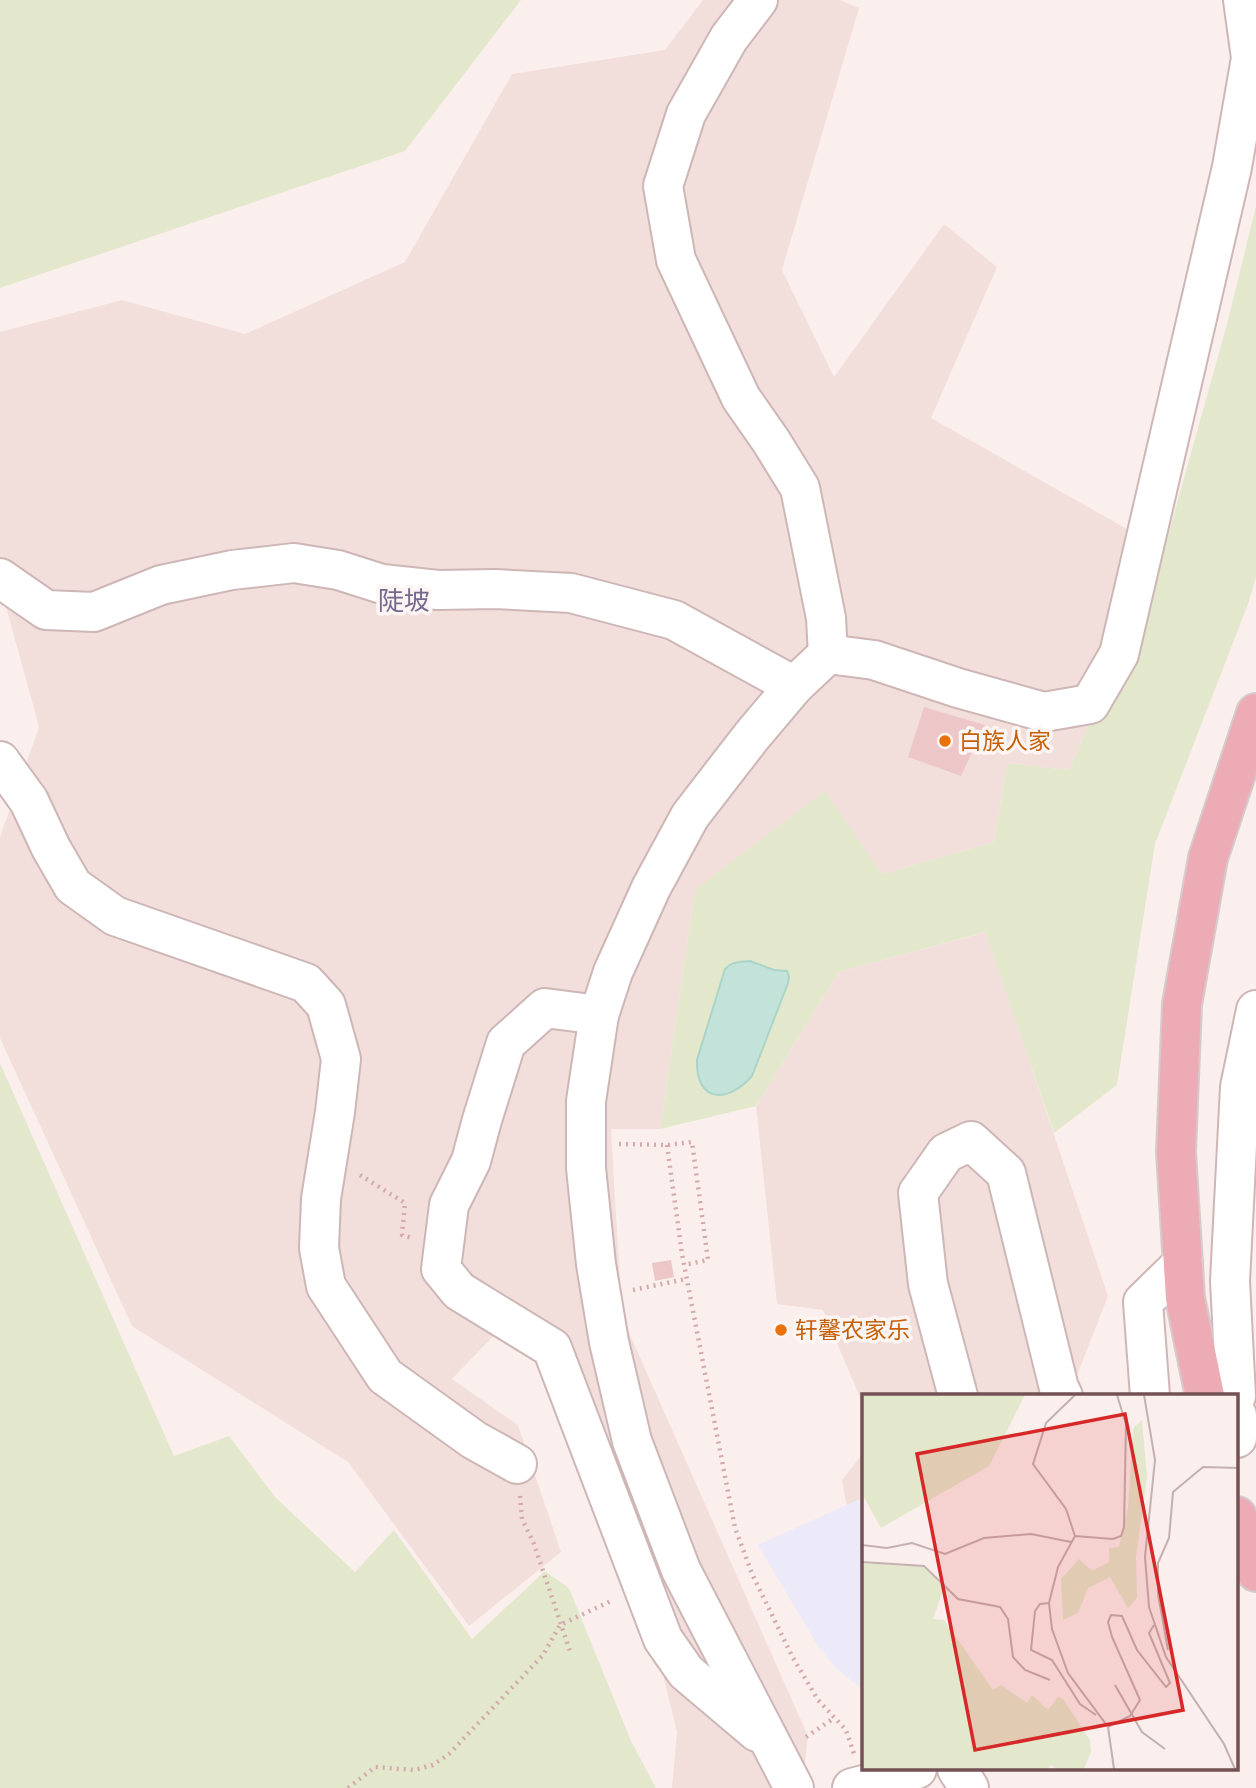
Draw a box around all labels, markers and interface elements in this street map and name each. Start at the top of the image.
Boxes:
district label: 陡坡 [378,586,430,616]
place label: 白族人家 [959,728,1051,754]
marker: 白族人家 [937,733,953,749]
place label: 轩馨农家乐 [795,1317,910,1343]
marker: 轩馨农家乐 [773,1322,789,1338]
inset map [862,1394,1238,1770]

